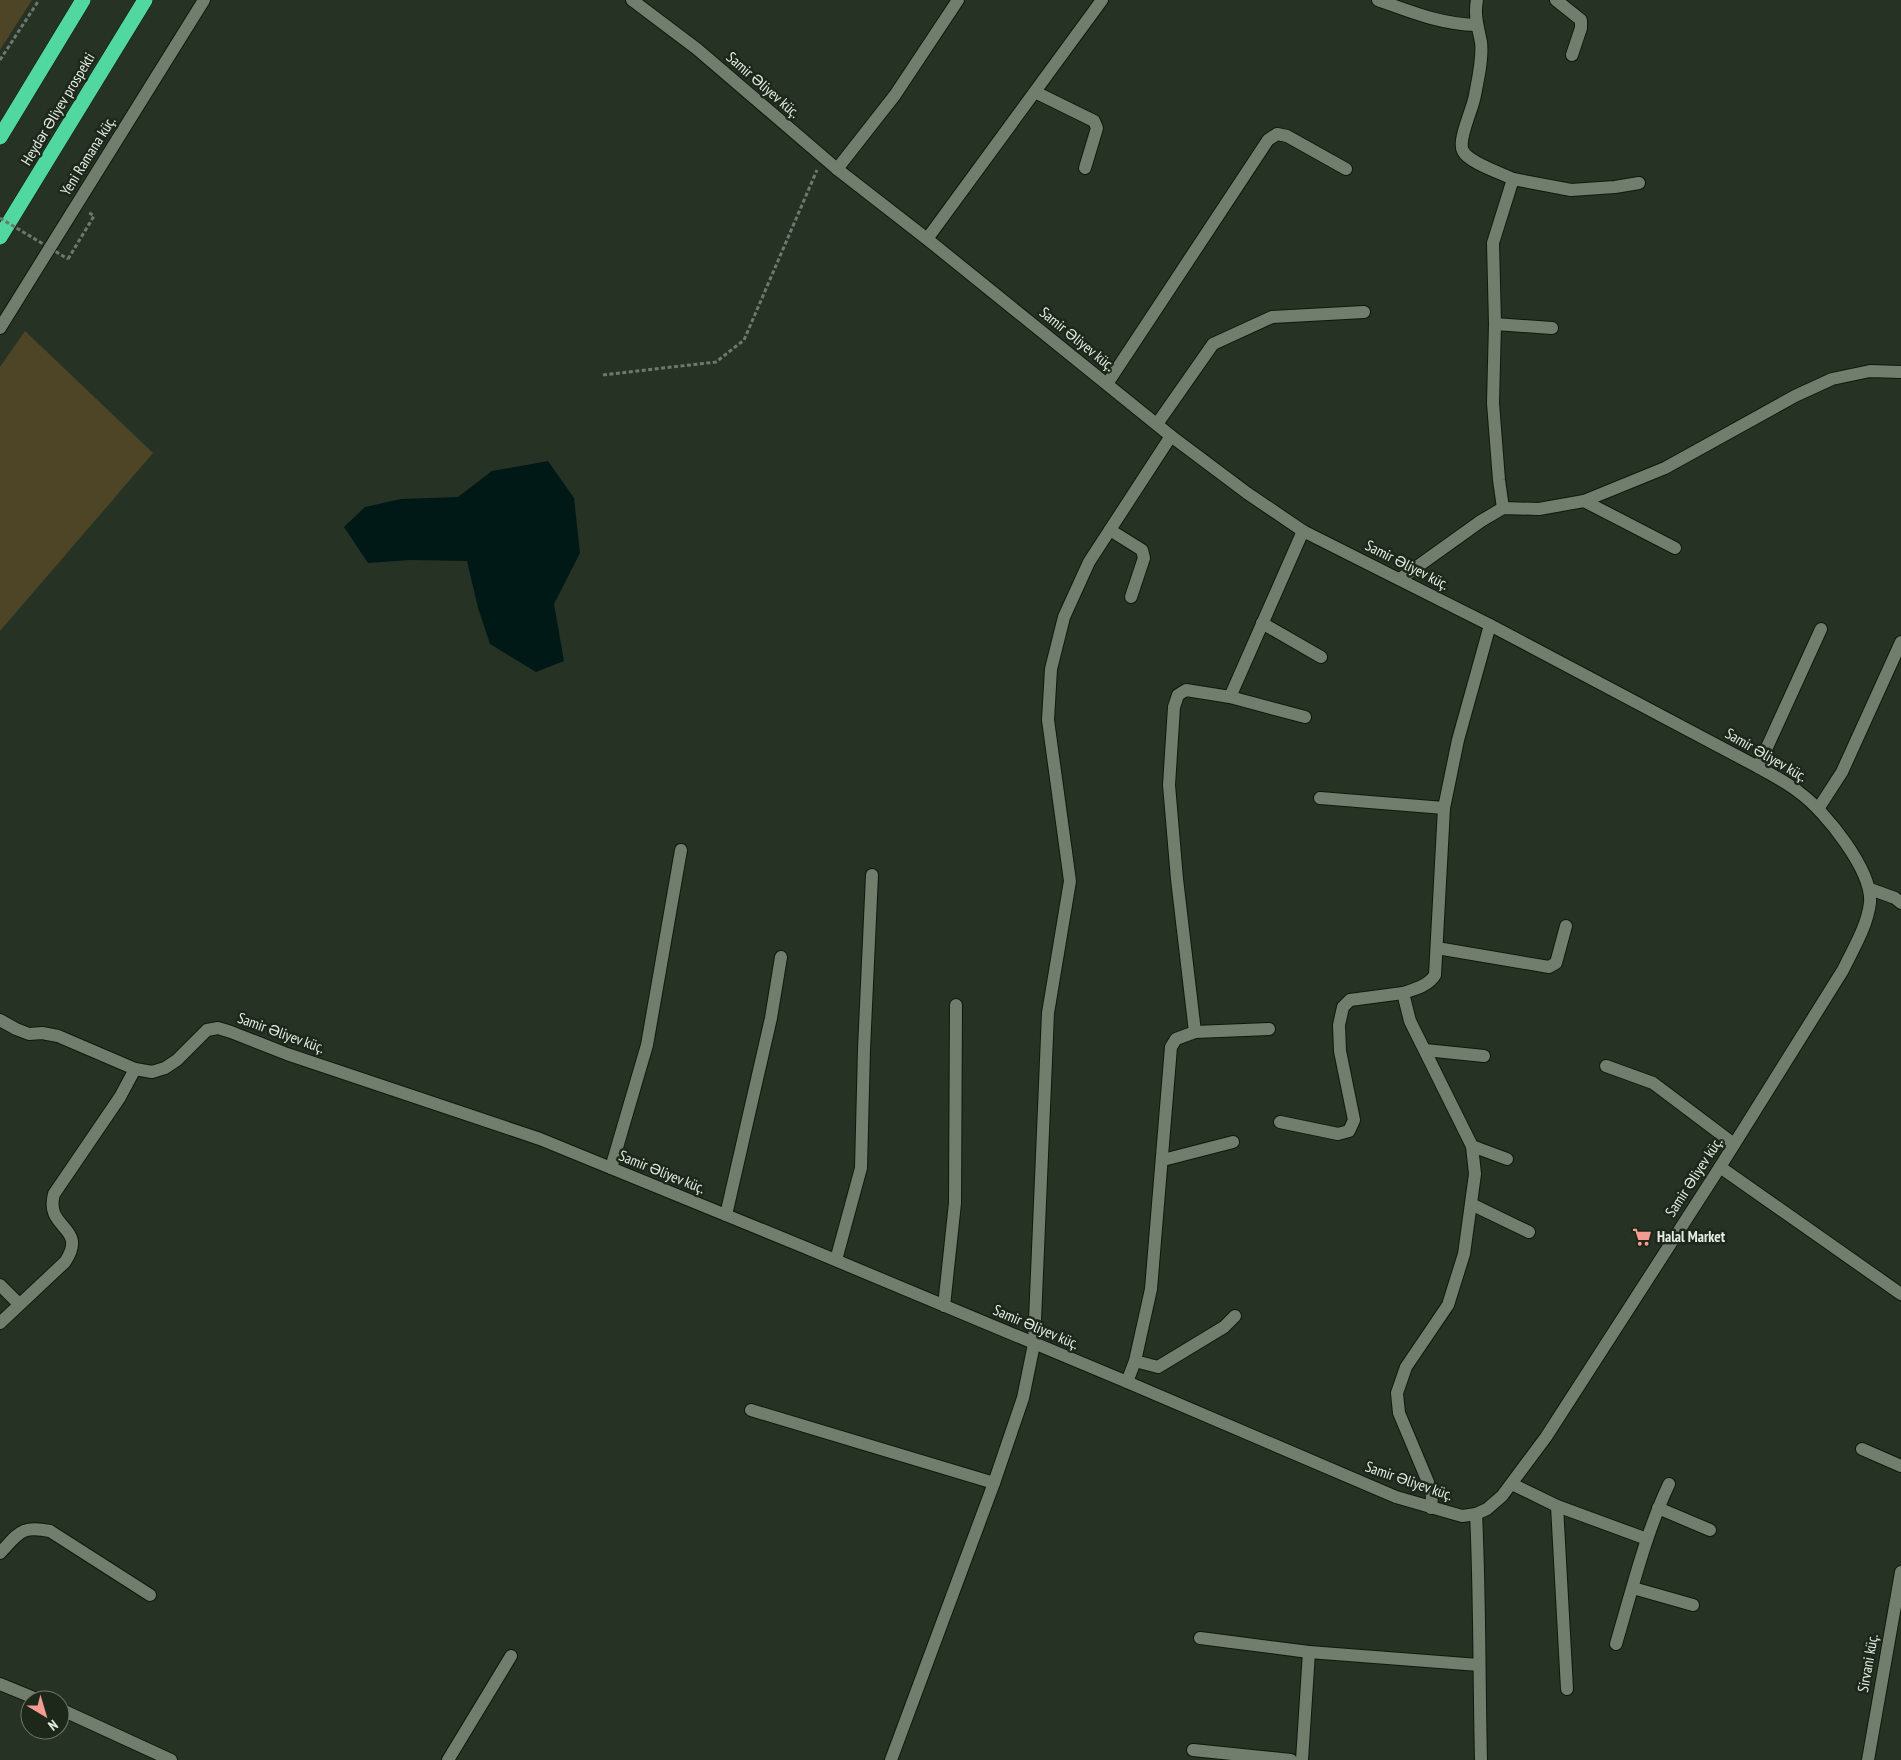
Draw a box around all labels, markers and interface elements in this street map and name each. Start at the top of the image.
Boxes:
street label: Samir Əliyev küç. [723,48,804,122]
street label: Heydər Əliyev prospekti [16,49,99,169]
street label: Yeni Ramana küç. [56,112,120,199]
street label: Samir Əliyev küç. [1036,303,1119,375]
street label: Samir Əliyev küç. [1362,535,1452,594]
street label: Samir Əliyev küç. [1722,724,1811,786]
street label: Samir Əliyev küç. [235,1008,328,1057]
street label: Samir Əliyev küç. [1661,1133,1727,1220]
street label: Samir Əliyev küç. [616,1146,708,1198]
supermarket icon: Halal Market [1631,1226,1653,1248]
place label: Halal Market [1657,1227,1726,1246]
street label: Samir Əliyev küç. [990,1300,1082,1353]
street label: Samir Əliyev küç. [1363,1457,1456,1504]
street label: Sirvani küç. [1853,1632,1882,1694]
north arrow [20,1690,70,1740]
text: N [44,1716,62,1735]

